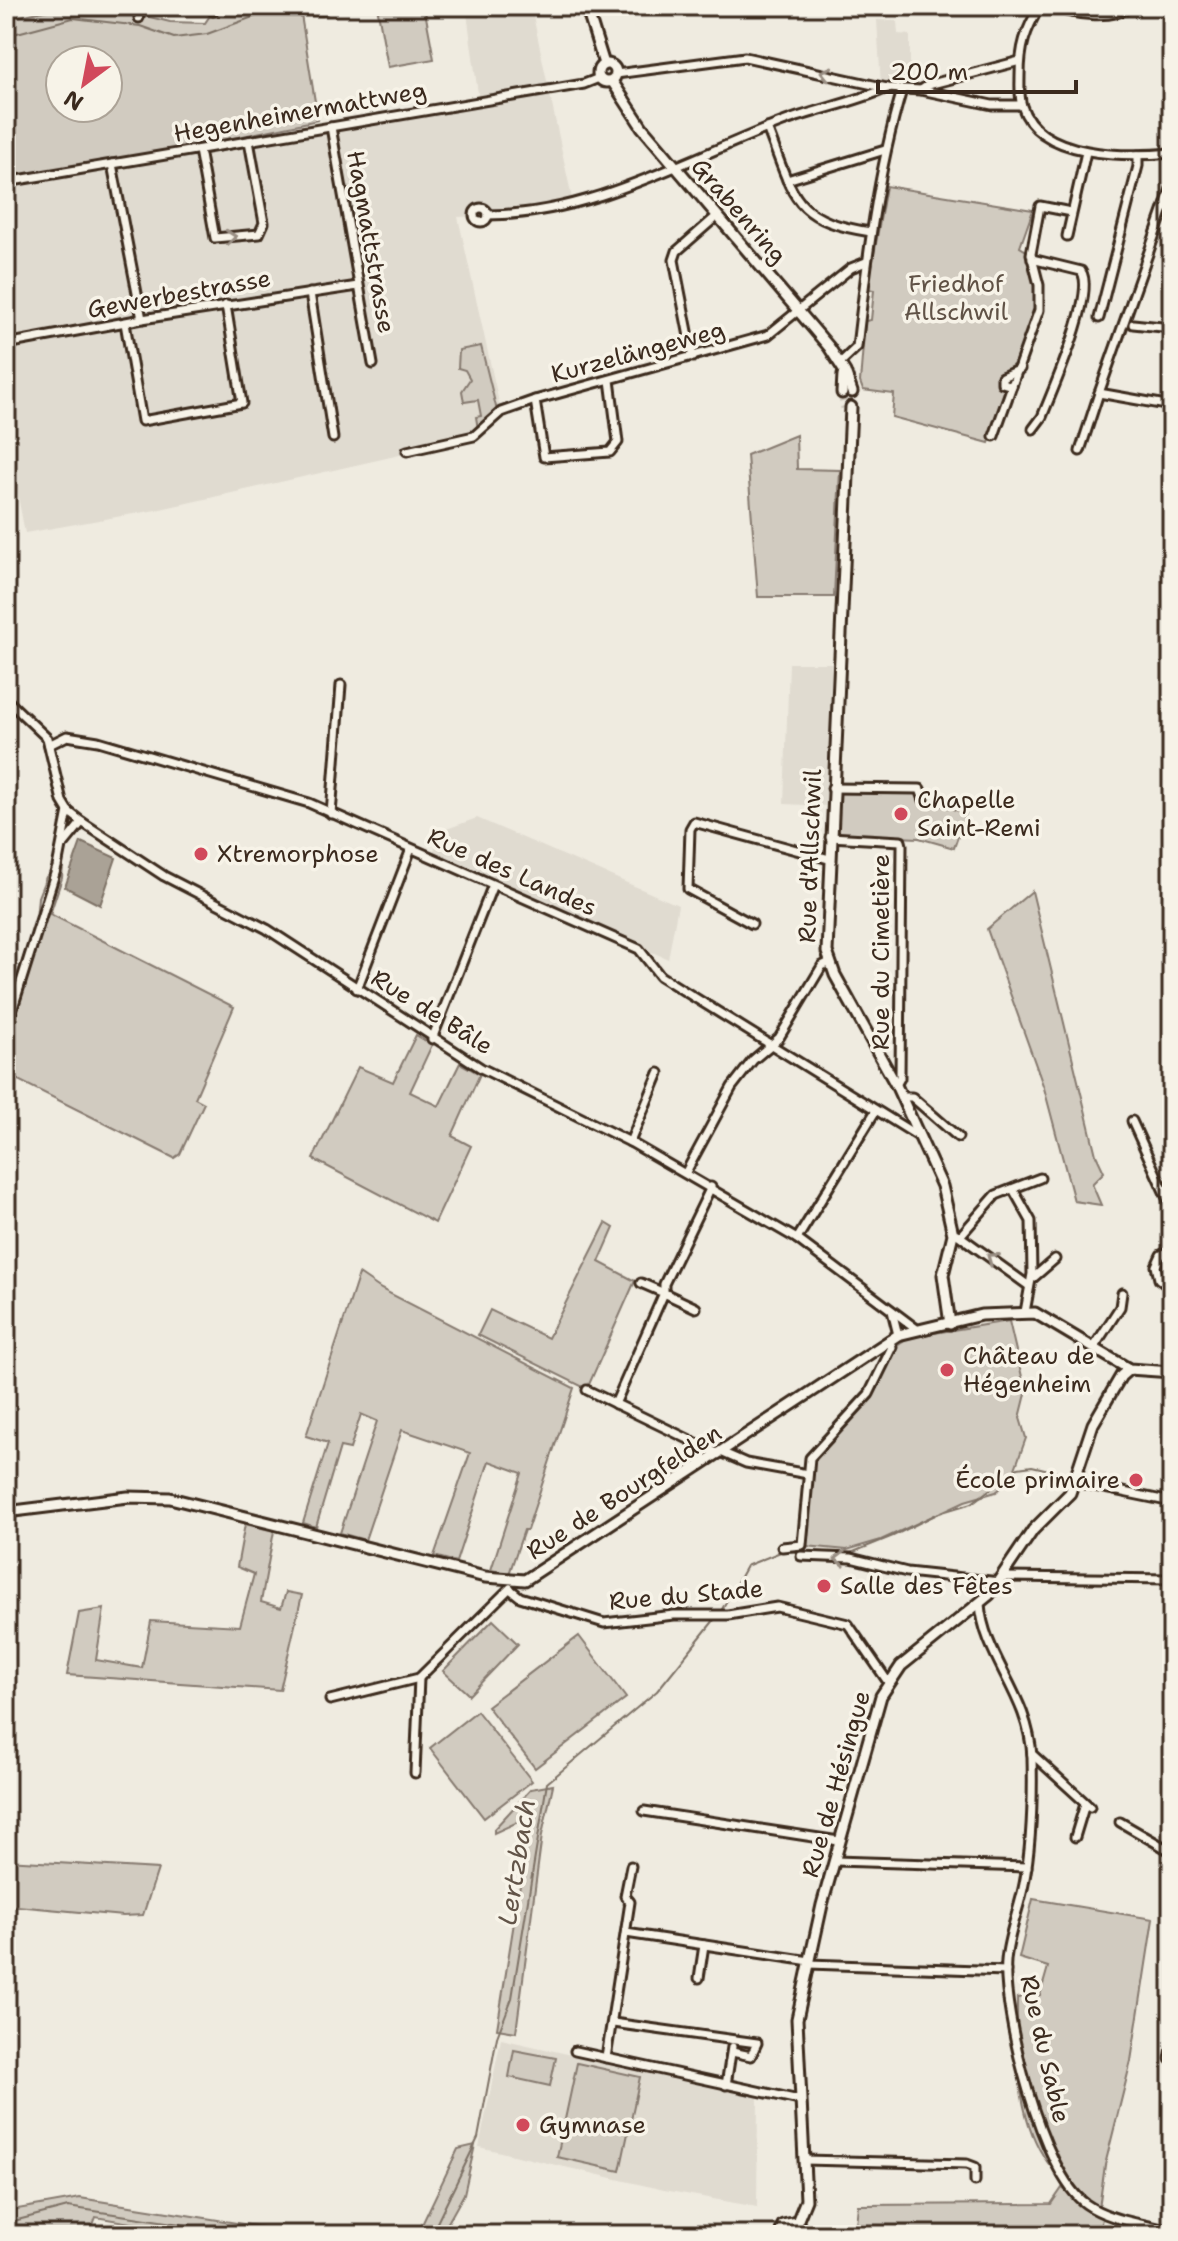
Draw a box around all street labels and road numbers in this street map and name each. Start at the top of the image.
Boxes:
street label: Hegenheimermattweg [171,74,429,150]
street label: Hagmattstrasse [339,148,403,336]
street label: Grabenring [684,151,794,271]
street label: Gewerbestrasse [85,262,273,326]
street label: Kurzelängeweg [548,313,728,391]
street label: Rue d'Allschwil [791,768,829,943]
street label: Rue des Landes [422,820,602,924]
street label: Rue du Cimetière [865,854,897,1050]
street label: Rue de Bâle [365,962,499,1062]
street label: Rue de Bourgfelden [520,1417,728,1567]
street label: Rue du Stade [608,1572,764,1618]
street label: Rue de Hésingue [794,1687,878,1881]
street label: Rue du Sable [1012,1972,1078,2126]

